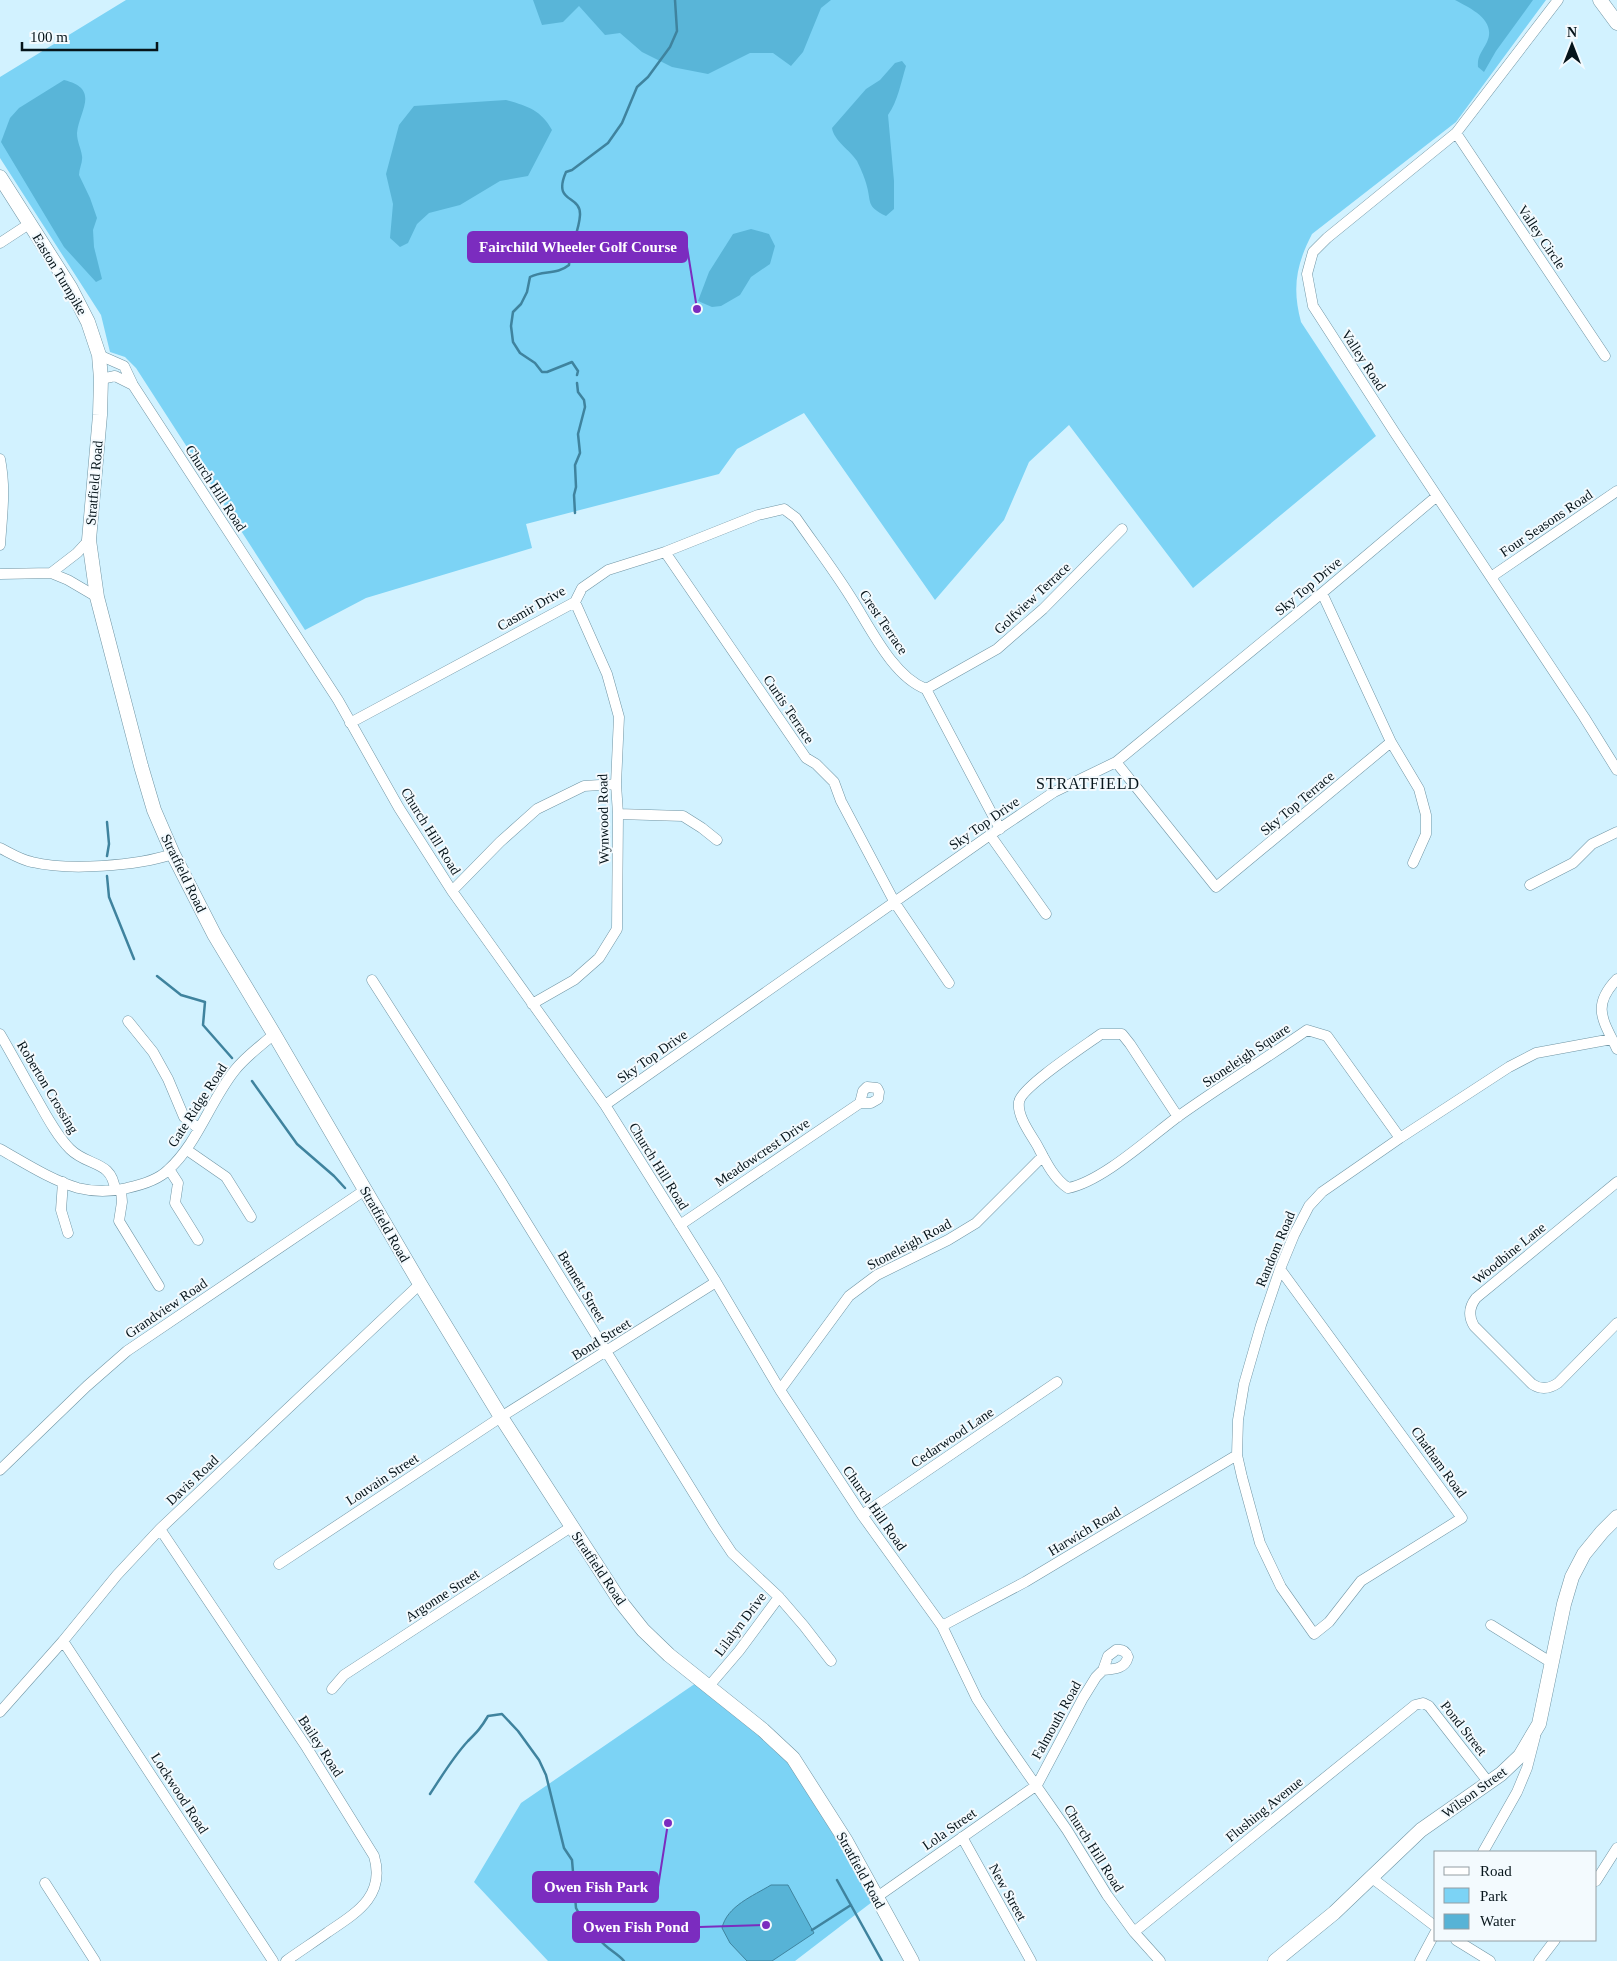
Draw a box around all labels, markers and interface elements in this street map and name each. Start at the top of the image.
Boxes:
scale bar [22,20,158,52]
north arrow [1547,20,1597,70]
text: N [1567,25,1577,40]
text: 100 m [30,29,68,45]
street label: Valley Circle [1515,203,1568,272]
street label: Easton Turnpike [29,231,90,318]
callout: Fairchild Wheeler Golf Course [468,232,687,262]
text: Fairchild Wheeler Golf Course [479,239,677,255]
street label: Valley Road [1339,327,1389,393]
street label: Stratfield Road [83,440,106,526]
street label: Church Hill Road [182,442,249,534]
street label: Four Seasons Road [1497,487,1595,560]
street label: Sky Top Drive [1272,554,1345,618]
street label: Golfview Terrace [991,559,1073,637]
street label: Casmir Drive [495,583,568,634]
street label: Crest Terrace [857,587,911,657]
street label: Curtis Terrace [760,672,817,746]
street label: Sky Top Terrace [1257,768,1337,839]
street label: Wynwood Road [595,774,612,864]
district label: STRATFIELD [1036,775,1140,792]
street label: Church Hill Road [398,785,463,877]
street label: Sky Top Drive [946,794,1022,853]
street label: Stratfield Road [158,832,209,915]
street label: Stoneleigh Square [1200,1021,1293,1090]
street label: Sky Top Drive [614,1027,690,1086]
street label: Roberton Crossing [14,1038,81,1136]
street label: Gate Ridge Road [165,1061,230,1150]
street label: Meadowcrest Drive [712,1115,812,1190]
street label: Church Hill Road [626,1120,691,1212]
street label: Stratfield Road [357,1184,412,1265]
street label: Random Road [1253,1209,1298,1289]
street label: Stoneleigh Road [865,1216,954,1273]
street label: Woodbine Lane [1470,1220,1548,1287]
street label: Bennett Street [555,1248,609,1324]
street label: Grandview Road [123,1276,210,1341]
street label: Bond Street [569,1315,634,1363]
street label: Cedarwood Lane [908,1404,996,1470]
street label: Chatham Road [1408,1424,1469,1501]
street label: Louvain Street [343,1451,421,1508]
street label: Davis Road [163,1452,221,1508]
street label: Church Hill Road [840,1463,909,1553]
street label: Harwich Road [1046,1504,1123,1559]
street label: Stratfield Road [569,1529,629,1608]
street label: Argonne Street [403,1566,482,1625]
street label: Lilalyn Drive [712,1590,769,1659]
street label: Falmouth Road [1029,1679,1084,1762]
street label: Pond Street [1438,1698,1490,1759]
street label: Bailey Road [295,1713,346,1780]
street label: Lockwood Road [148,1750,211,1836]
street label: Wilson Street [1439,1764,1510,1821]
street label: Flushing Avenue [1223,1774,1306,1845]
street label: Church Hill Road [1061,1802,1126,1894]
street label: Lola Street [920,1805,979,1853]
street label: Stratfield Road [833,1829,888,1911]
legend [1434,1851,1597,1941]
street label: New Street [986,1861,1029,1923]
text: Road [1480,1863,1512,1879]
callout: Owen Fish Park [533,1872,658,1902]
text: Owen Fish Park [544,1879,649,1895]
text: Park [1480,1888,1508,1904]
callout: Owen Fish Pond [573,1912,699,1942]
text: Water [1480,1913,1515,1929]
text: Owen Fish Pond [583,1919,690,1935]

